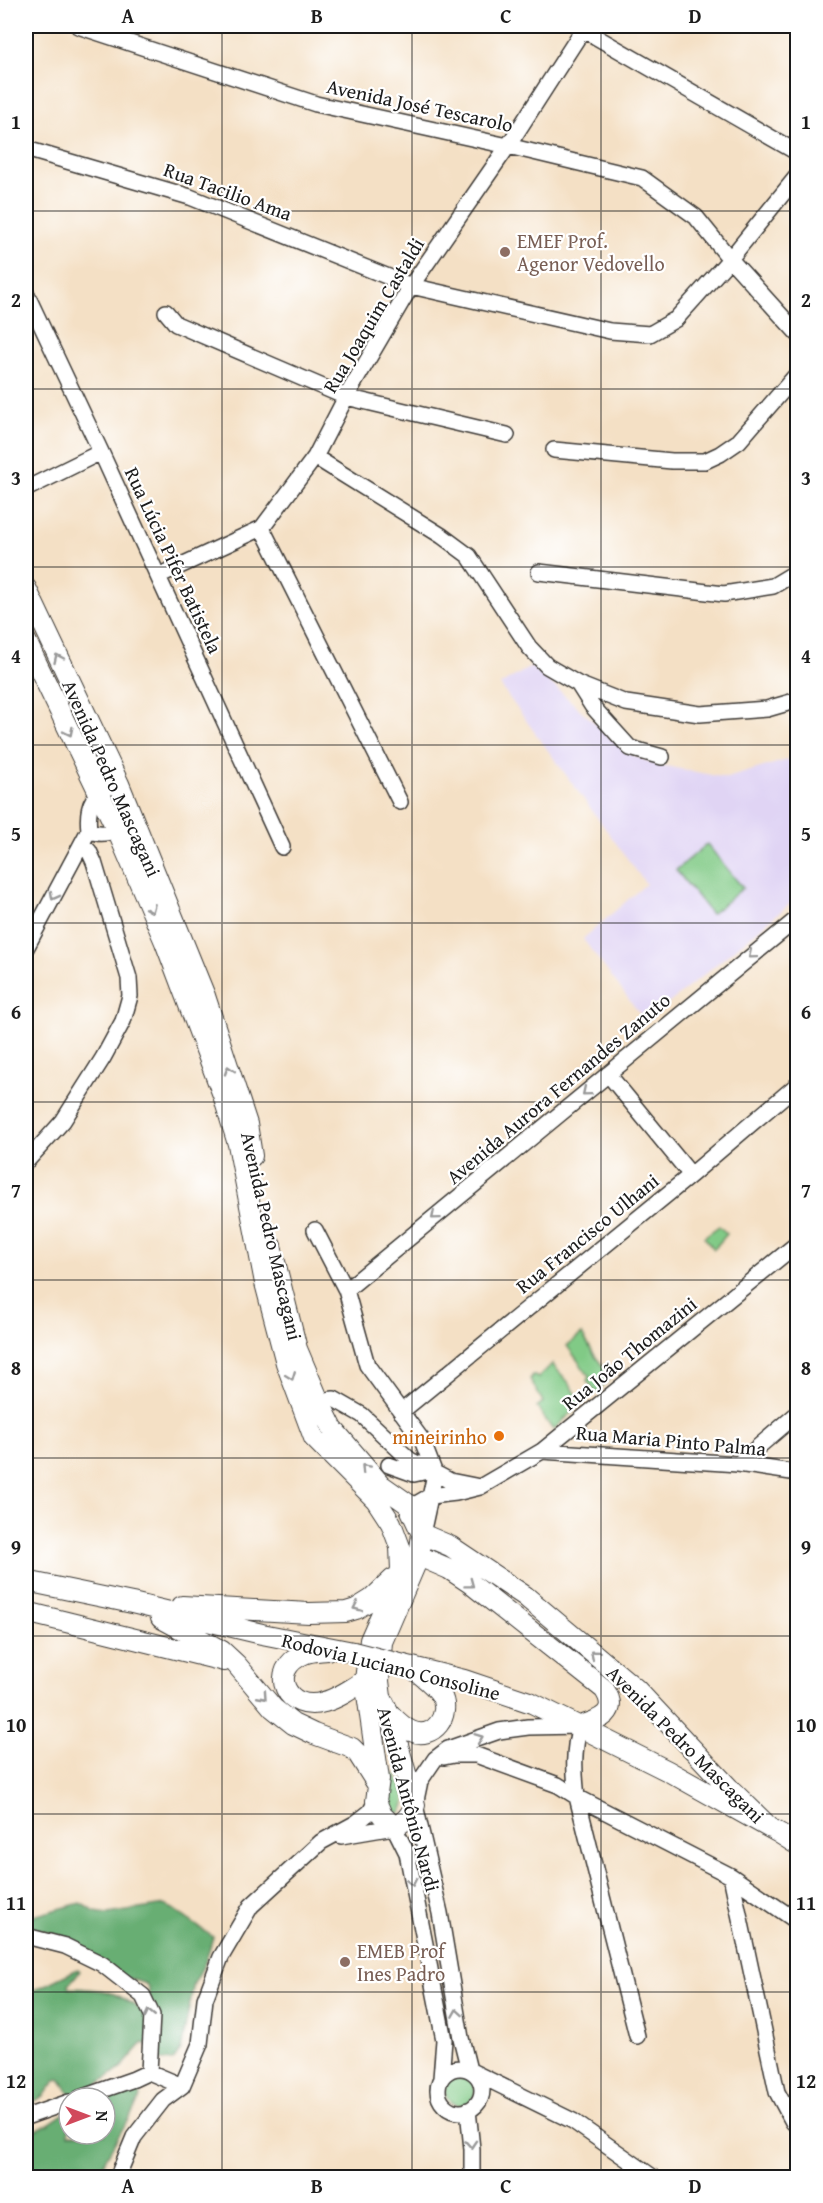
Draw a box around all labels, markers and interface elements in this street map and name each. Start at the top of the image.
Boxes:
text: A [122,1,135,30]
text: B [311,1,323,30]
text: C [500,1,512,30]
text: D [688,1,702,30]
street label: Avenida José Tescarolo [324,71,516,139]
text: 1 [11,107,21,136]
text: 1 [801,107,811,136]
street label: Rua Tacilio Ama [160,154,297,228]
place label: EMEF Prof. Agenor Vedovello [517,226,665,278]
street label: Rua Joaquim Castaldi [315,232,431,398]
marker: EMEF Prof. Agenor Vedovello [498,245,512,259]
text: 2 [11,285,21,314]
text: 2 [801,285,811,314]
street label: Rua Lúcia Pifer Batistela [118,462,230,659]
text: 3 [11,463,21,492]
text: 3 [801,463,811,492]
text: 4 [11,641,21,670]
text: 4 [801,641,811,670]
one-way arrow [54,653,66,664]
street label: Avenida Pedro Mascagani [55,675,169,882]
one-way arrow [61,726,73,737]
text: 5 [11,819,21,848]
text: 5 [801,819,811,848]
one-way arrow [50,890,61,900]
one-way arrow [144,903,156,914]
one-way arrow [748,947,759,958]
street label: Avenida Aurora Fernandes Zanuto [440,985,676,1191]
text: 6 [11,997,21,1026]
text: 6 [801,997,811,1026]
one-way arrow [224,1065,237,1076]
one-way arrow [582,1085,593,1096]
street label: Avenida Pedro Mascagani [234,1129,310,1343]
street label: Rua Francisco Ulhani [509,1166,665,1300]
text: 7 [11,1175,21,1204]
text: 7 [801,1175,811,1204]
one-way arrow [431,1209,442,1220]
street label: Rua João Thomazini [555,1289,703,1417]
text: 8 [11,1353,21,1382]
text: 8 [801,1353,811,1382]
one-way arrow [283,1370,296,1381]
street label: Rua Maria Pinto Palma [575,1417,768,1463]
place label: mineirinho [392,1422,487,1451]
marker: mineirinho [492,1429,506,1443]
one-way arrow [362,1465,373,1476]
text: 9 [11,1532,21,1561]
text: 9 [801,1532,811,1561]
one-way arrow [464,1577,475,1588]
one-way arrow [352,1600,363,1612]
street label: Rodovia Luciano Consoline [279,1625,503,1707]
one-way arrow [590,1650,601,1661]
street label: Avenida Pedro Mascagani [600,1658,772,1830]
one-way arrow [256,1690,267,1700]
street label: Avenida Antônio Nardi [370,1703,448,1895]
text: 10 [6,1710,26,1739]
text: 10 [796,1710,816,1739]
one-way arrow [473,1733,484,1746]
one-way arrow [405,1877,418,1887]
text: 11 [6,1888,26,1917]
text: 11 [796,1888,816,1917]
place label: EMEB Prof Ines Padro [357,1936,447,1988]
marker: EMEB Prof Ines Padro [338,1955,352,1969]
one-way arrow [451,2008,464,2018]
one-way arrow [143,2009,156,2019]
text: 12 [6,2066,26,2095]
text: 12 [796,2066,816,2095]
north arrow [57,2086,117,2146]
text: N [90,2111,114,2122]
one-way arrow [465,2139,478,2148]
text: A [122,2171,135,2200]
text: B [311,2171,323,2200]
text: C [500,2171,512,2200]
text: D [688,2171,702,2200]

